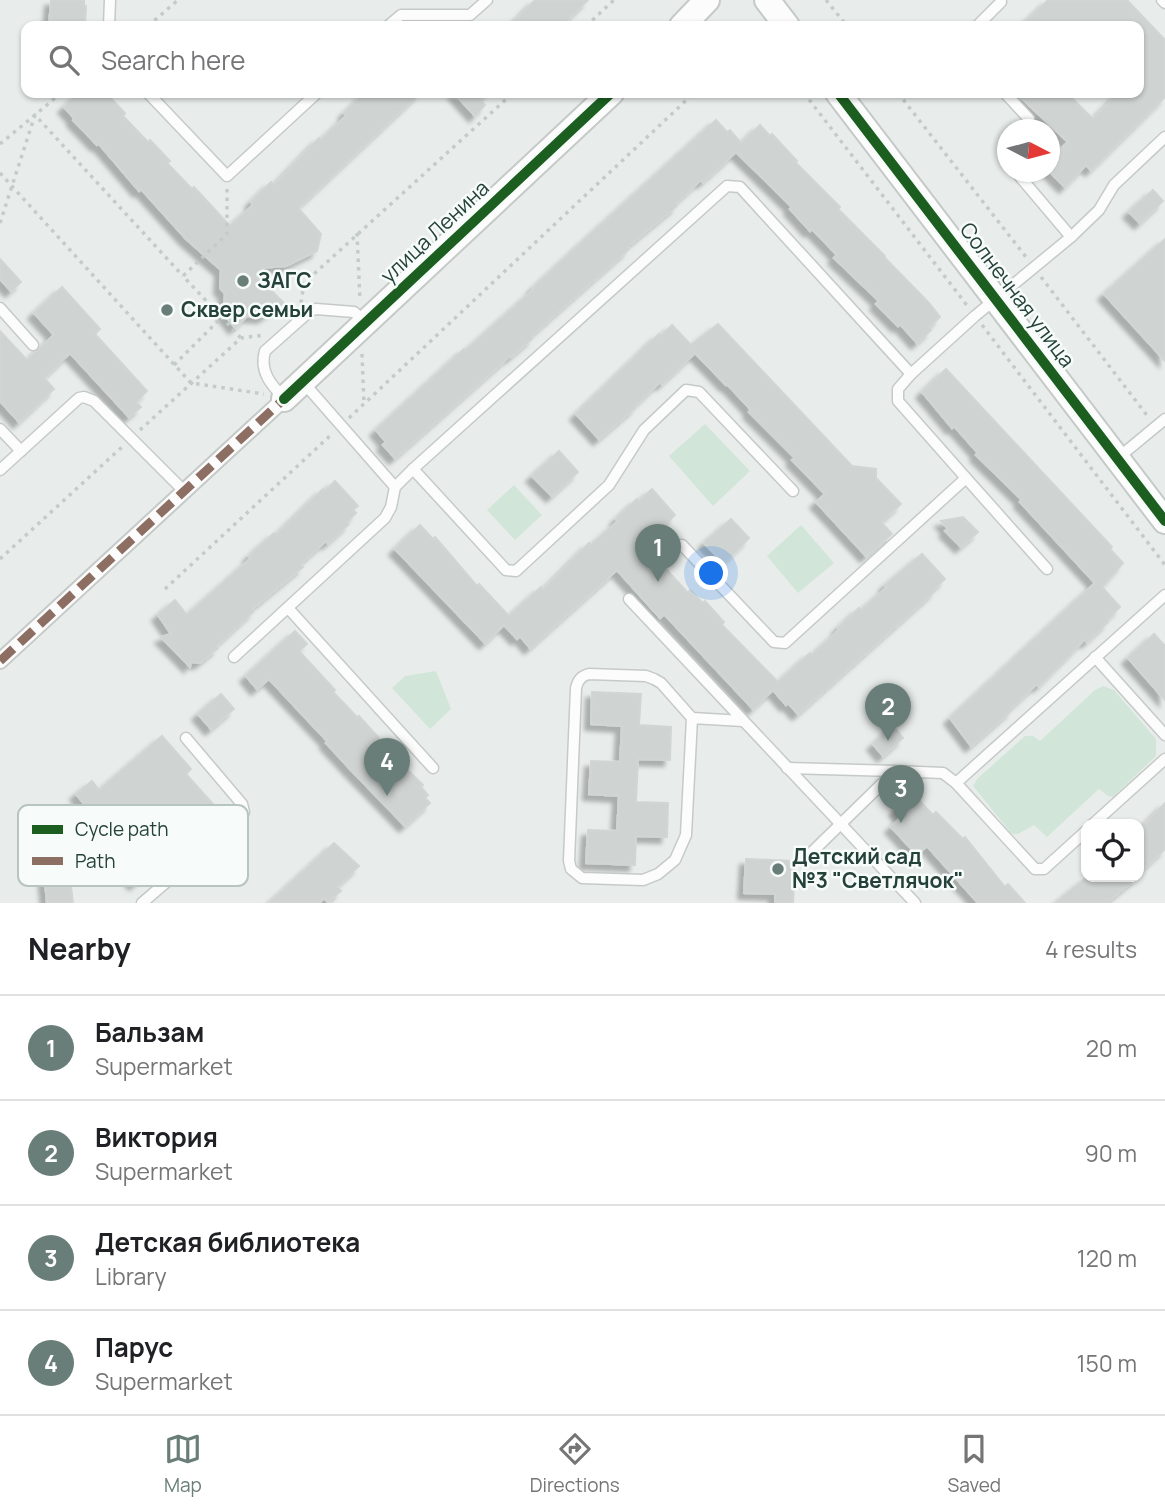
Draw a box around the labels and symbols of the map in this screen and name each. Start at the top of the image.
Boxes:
north arrow [997,119,1060,182]
street label: улица Ленина [374,174,495,289]
street label: Солнечная улица [954,216,1082,373]
place label: ЗАГС [257,266,312,294]
marker: ЗАГС [235,273,251,289]
place label: Сквер семьи [181,295,313,323]
marker: Сквер семьи [159,302,175,318]
pin: 1 [635,524,681,582]
your location [694,556,728,590]
pin: 2 [865,683,911,741]
pin: 4 [364,738,410,796]
pin: 3 [878,765,924,823]
legend [18,805,248,886]
text: Cycle path [75,816,169,842]
place label: Детский сад №3 "Светлячок" [792,842,964,894]
text: Path [75,848,115,874]
marker: Детский сад №3 "Светлячок" [770,861,786,877]

